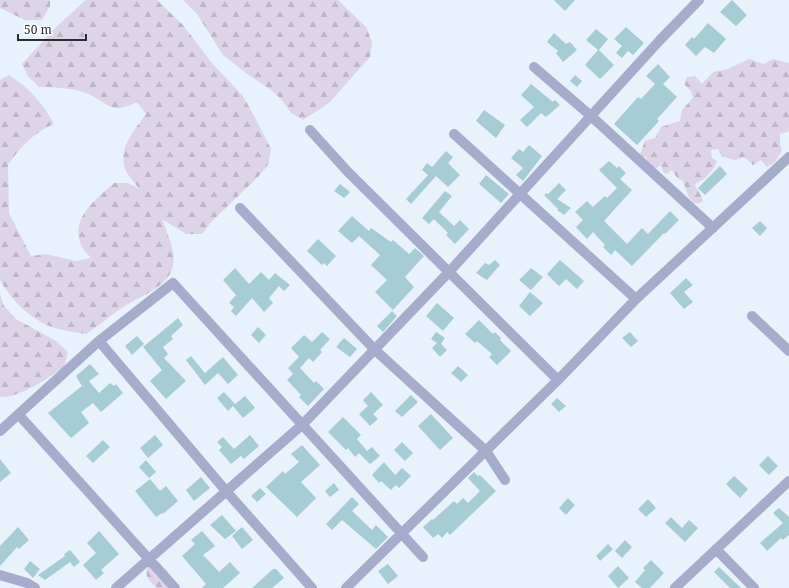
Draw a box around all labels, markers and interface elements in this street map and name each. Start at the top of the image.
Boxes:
scale bar [18,16,86,42]
text: 50 m [24,21,52,38]

